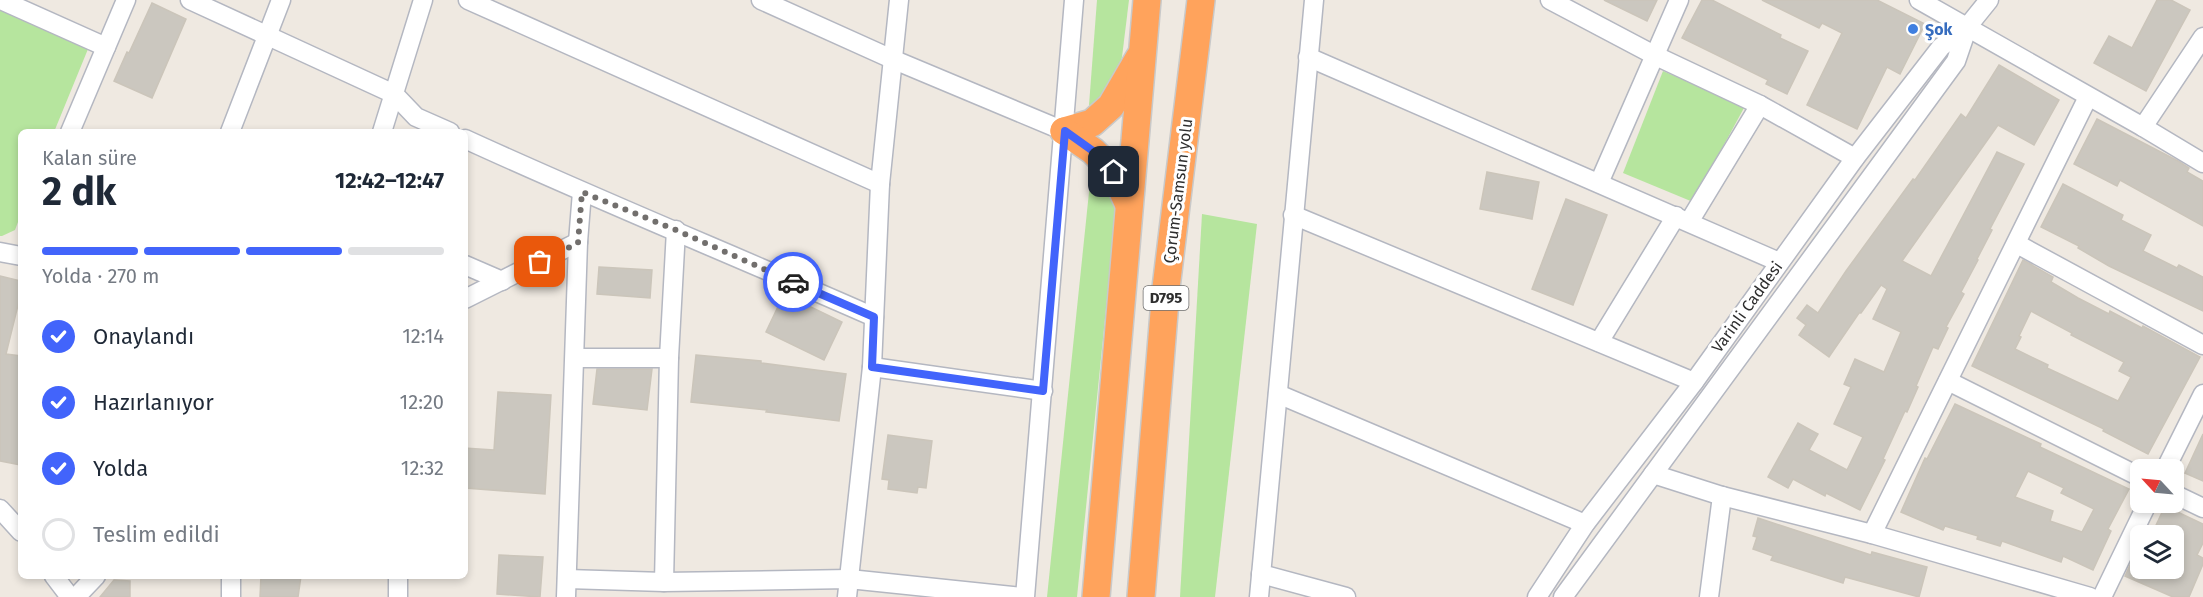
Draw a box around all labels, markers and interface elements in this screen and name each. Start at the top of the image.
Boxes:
place label: Şok [1925,20,1952,41]
marker: Şok [1906,22,1920,36]
street label: Çorum-Samsun yolu [1160,118,1197,265]
text: Kalan süre [42,146,137,170]
pin [1088,146,1139,197]
icon: home [1097,155,1130,188]
text: 12:42–12:47 [335,167,444,194]
text: 2 dk [42,169,116,215]
pin [514,236,565,287]
icon: bag [523,245,556,278]
courier [763,252,823,312]
street label: Varinli Caddesi [1708,258,1786,356]
text: Yolda · 270 m [42,264,159,288]
icon: car [777,266,810,299]
road number: D795 [1144,286,1188,310]
icon: check [42,320,75,353]
text: Onaylandı [93,323,194,350]
text: 12:14 [402,324,444,348]
icon: check [42,386,75,419]
text: Hazırlanıyor [93,389,214,416]
text: 12:20 [400,390,444,414]
icon: check [42,452,75,485]
text: Yolda [93,455,148,482]
text: 12:32 [401,456,444,480]
north arrow [2130,459,2184,513]
map controls [2130,459,2184,579]
text: Teslim edildi [93,521,220,548]
button: layers [2130,525,2184,579]

